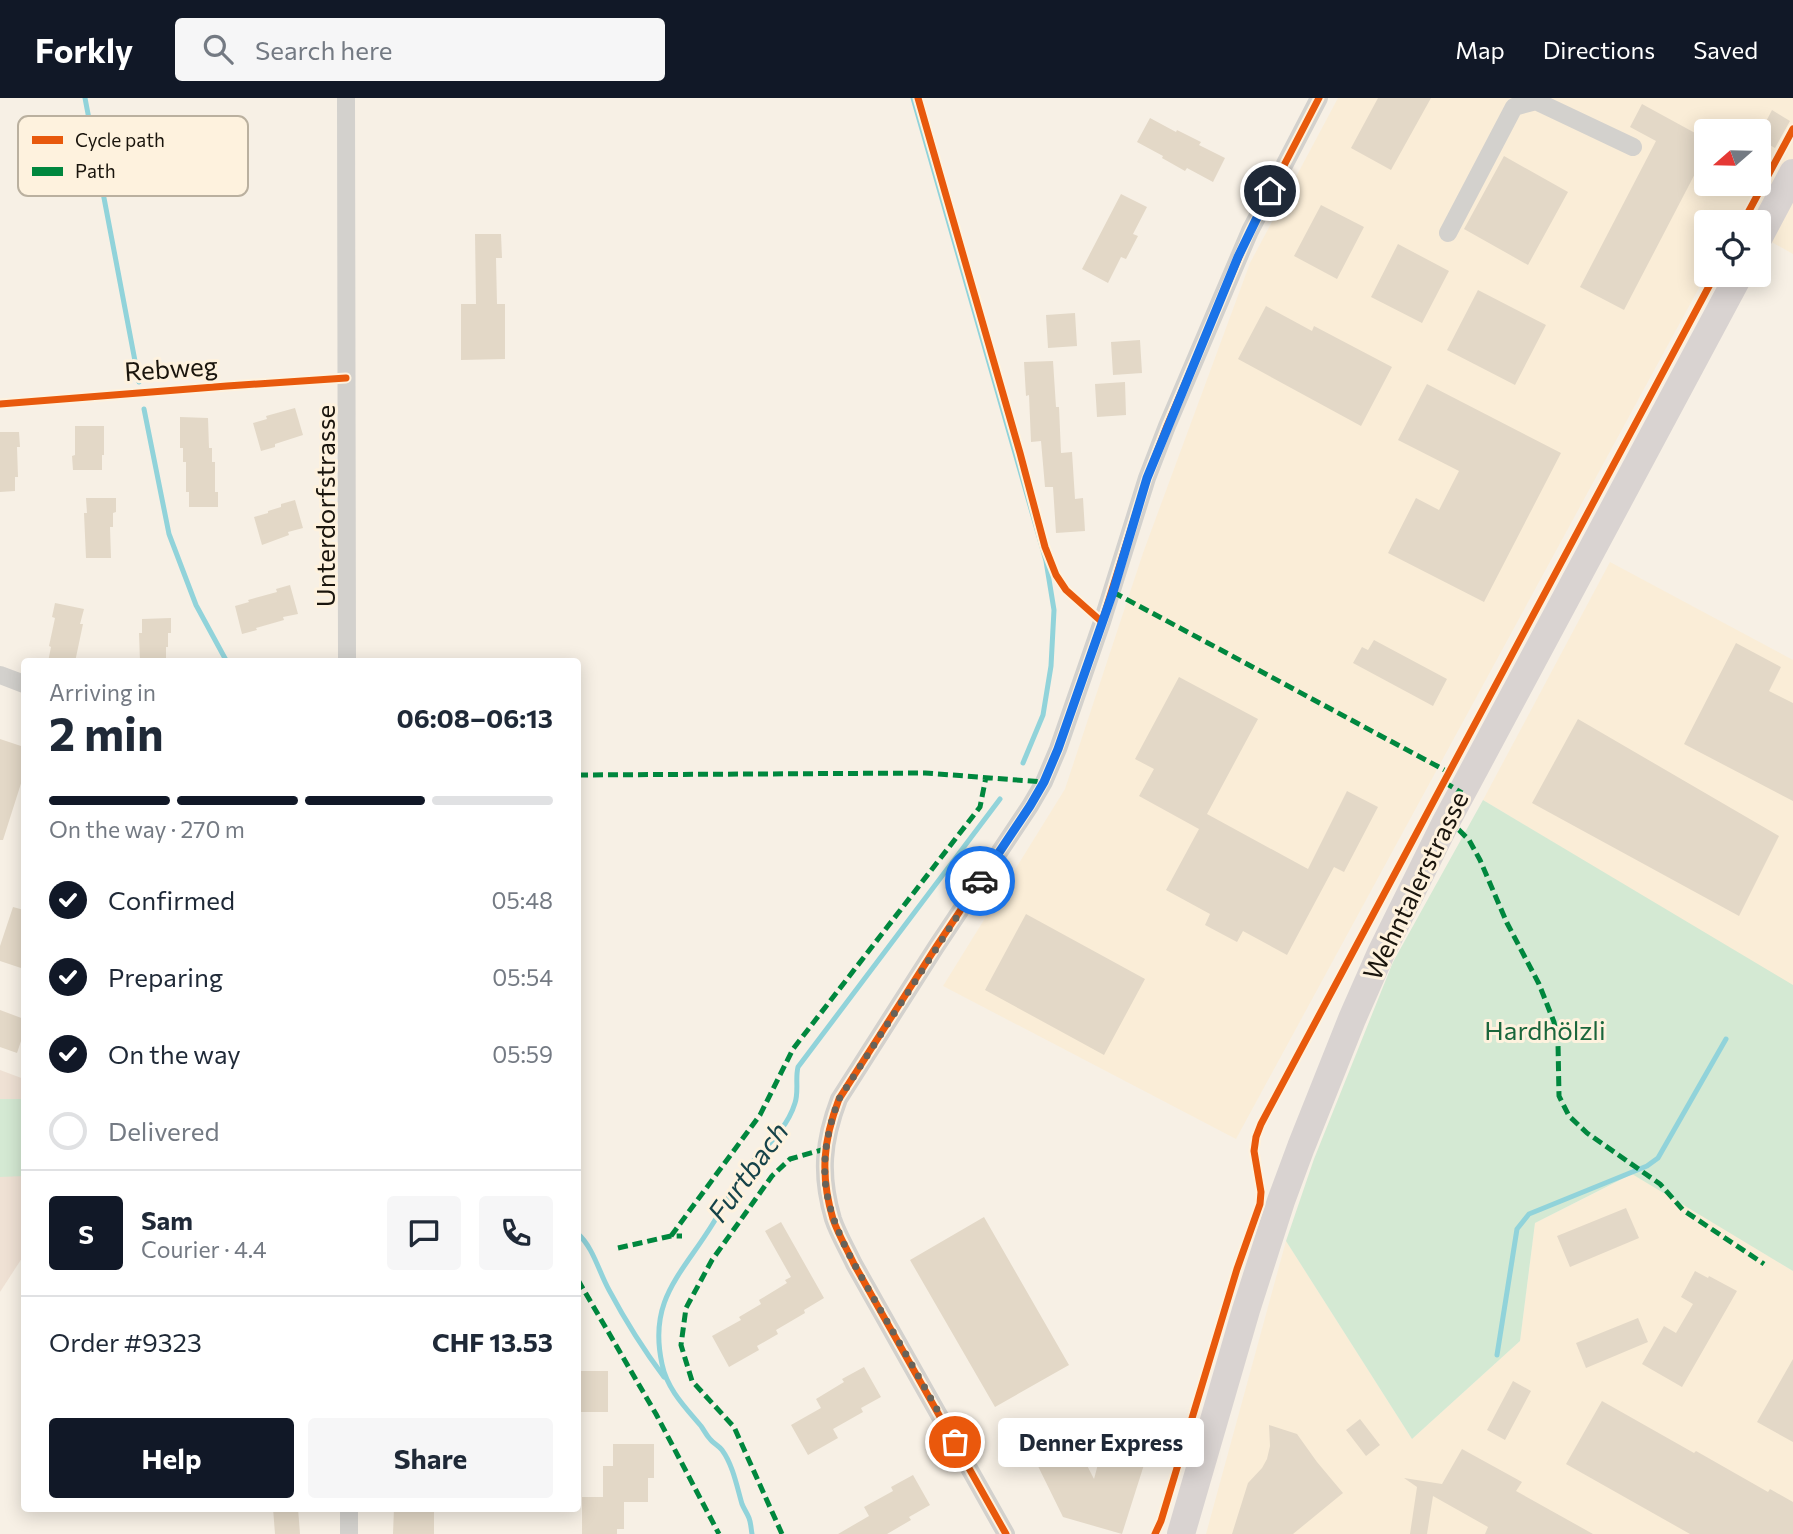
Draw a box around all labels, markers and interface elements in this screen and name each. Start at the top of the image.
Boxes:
search box [175,18,665,81]
text: Forkly [35,29,133,70]
icon: search [199,30,237,68]
text: Search here [255,34,393,65]
text: Map [1455,35,1505,64]
text: Directions [1543,35,1655,64]
text: Saved [1693,35,1758,64]
legend [18,116,248,196]
north arrow [1694,119,1771,196]
map controls [1694,119,1771,287]
text: Cycle path [75,128,165,151]
text: Path [75,159,116,182]
pin [1240,161,1300,221]
icon: home [1251,172,1289,210]
button: locate [1694,210,1771,287]
street label: Rebweg [123,349,219,386]
street label: Unterdorfstrasse [309,405,340,607]
text: Arriving in [49,678,156,706]
text: 06:08–06:13 [396,702,553,733]
text: 2 min [49,704,164,760]
street label: Wehntalerstrasse [1356,786,1474,985]
text: On the way · 270 m [49,815,245,843]
courier [945,846,1015,916]
icon: car [961,862,999,900]
icon: check [49,881,87,919]
text: Confirmed [108,884,235,915]
text: 05:48 [492,886,553,914]
icon: check [49,958,87,996]
text: Preparing [108,961,223,992]
text: 05:54 [492,963,553,991]
park label: Hardhölzli [1484,1014,1606,1045]
icon: check [49,1035,87,1073]
text: On the way [108,1038,241,1069]
text: 05:59 [492,1040,553,1068]
text: Delivered [108,1115,219,1146]
water label: Furtbach [700,1115,795,1228]
button: chat [387,1196,461,1270]
button: phone [479,1196,553,1270]
text: Sam [141,1204,193,1235]
text: S [78,1218,94,1249]
text: Courier · 4.4 [141,1235,267,1263]
text: Order #9323 [49,1326,202,1357]
text: CHF 13.53 [432,1326,553,1357]
pin [925,1412,985,1472]
button: Help [49,1418,294,1498]
button: Share [308,1418,553,1498]
callout: Denner Express [997,1418,1204,1466]
icon: bag [936,1423,974,1461]
text: Denner Express [1019,1428,1183,1456]

